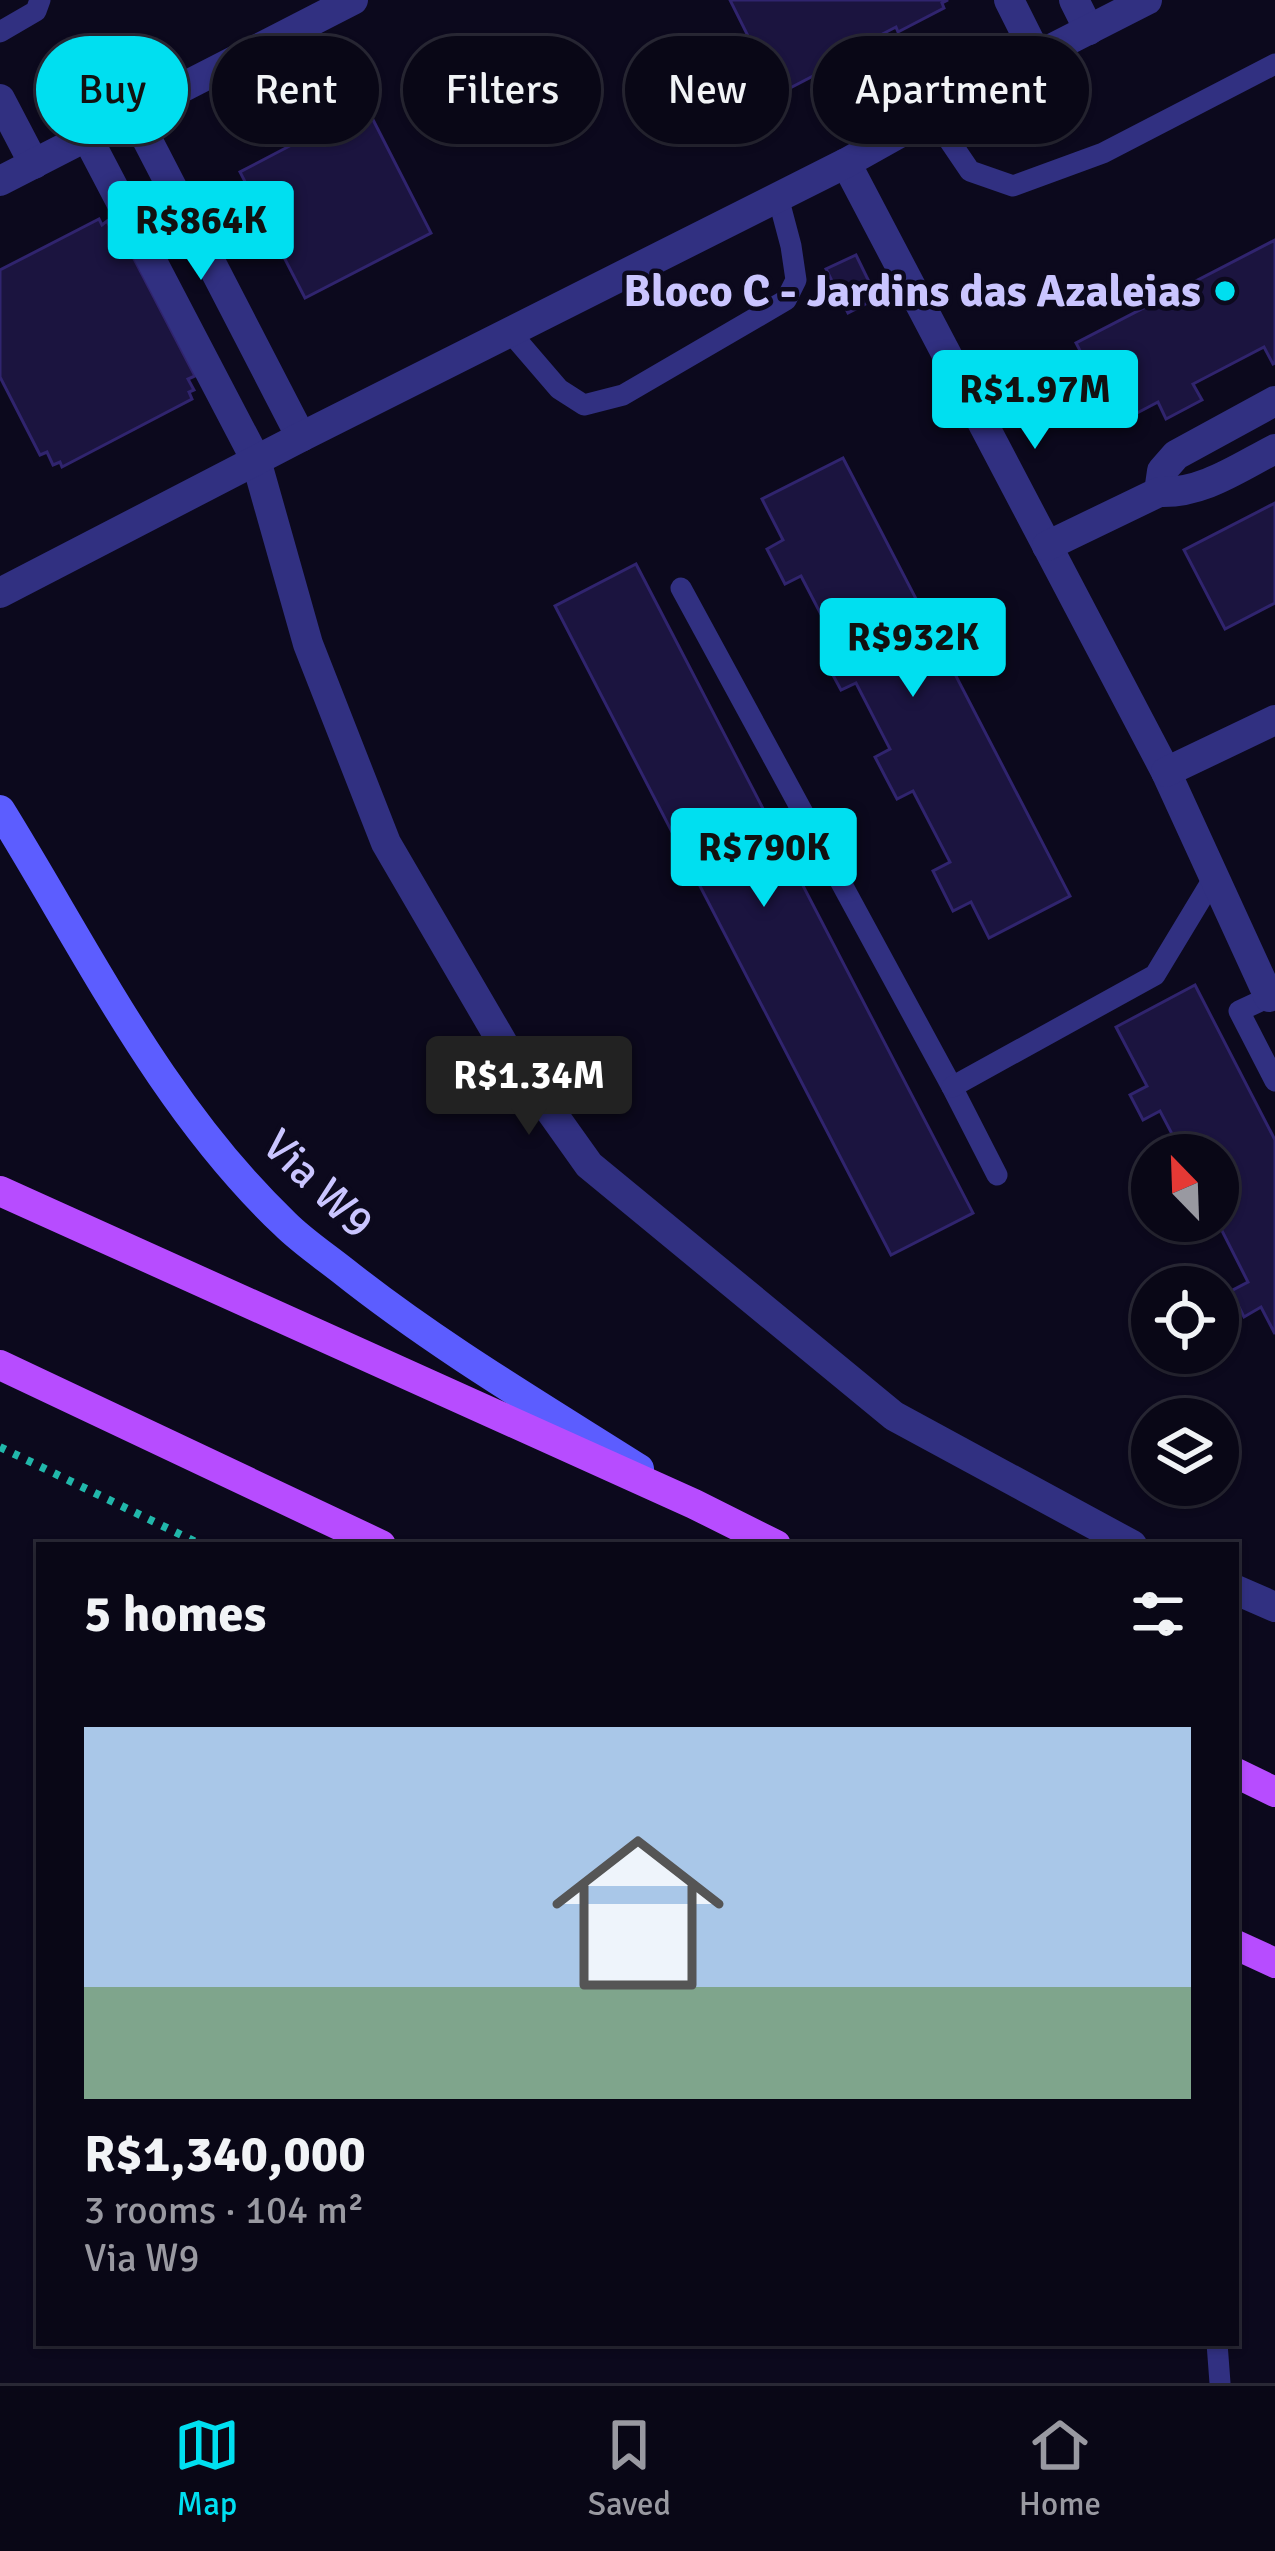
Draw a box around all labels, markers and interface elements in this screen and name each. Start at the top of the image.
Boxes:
chip: Buy [36,36,188,144]
chip: Rent [212,36,379,144]
chip: Filters [403,36,601,144]
chip: New [625,36,789,144]
chip: Apartment [813,36,1089,144]
pin: R$864K [103,181,299,283]
text: R$864K [135,196,267,244]
place label: Bloco C - Jardins das Azaleias [623,264,1201,319]
marker: Bloco C - Jardins das Azaleias [1212,278,1238,304]
pin: R$1.97M [924,350,1146,452]
text: R$1.97M [959,365,1111,413]
pin: R$932K [815,598,1011,700]
text: R$932K [847,613,979,661]
pin: R$790K [666,808,862,910]
text: R$790K [698,823,830,871]
pin: R$1.34M [418,1036,640,1138]
text: R$1.34M [453,1051,605,1099]
street label: Via W9 [251,1118,385,1250]
north arrow [1131,1134,1239,1242]
map controls [1131,1134,1239,1506]
button: locate [1131,1266,1239,1374]
button: layers [1131,1398,1239,1506]
icon: filters [1125,1581,1191,1647]
text: 5 homes [84,1583,266,1646]
icon: home [530,1805,746,2021]
text: R$1,340,000 [84,2123,366,2186]
text: 3 rooms · 104 m² [84,2186,364,2234]
text: Via W9 [84,2234,200,2282]
tab: Map [174,2412,240,2525]
tab: Saved [588,2412,671,2525]
tab: Home [1019,2412,1101,2525]

